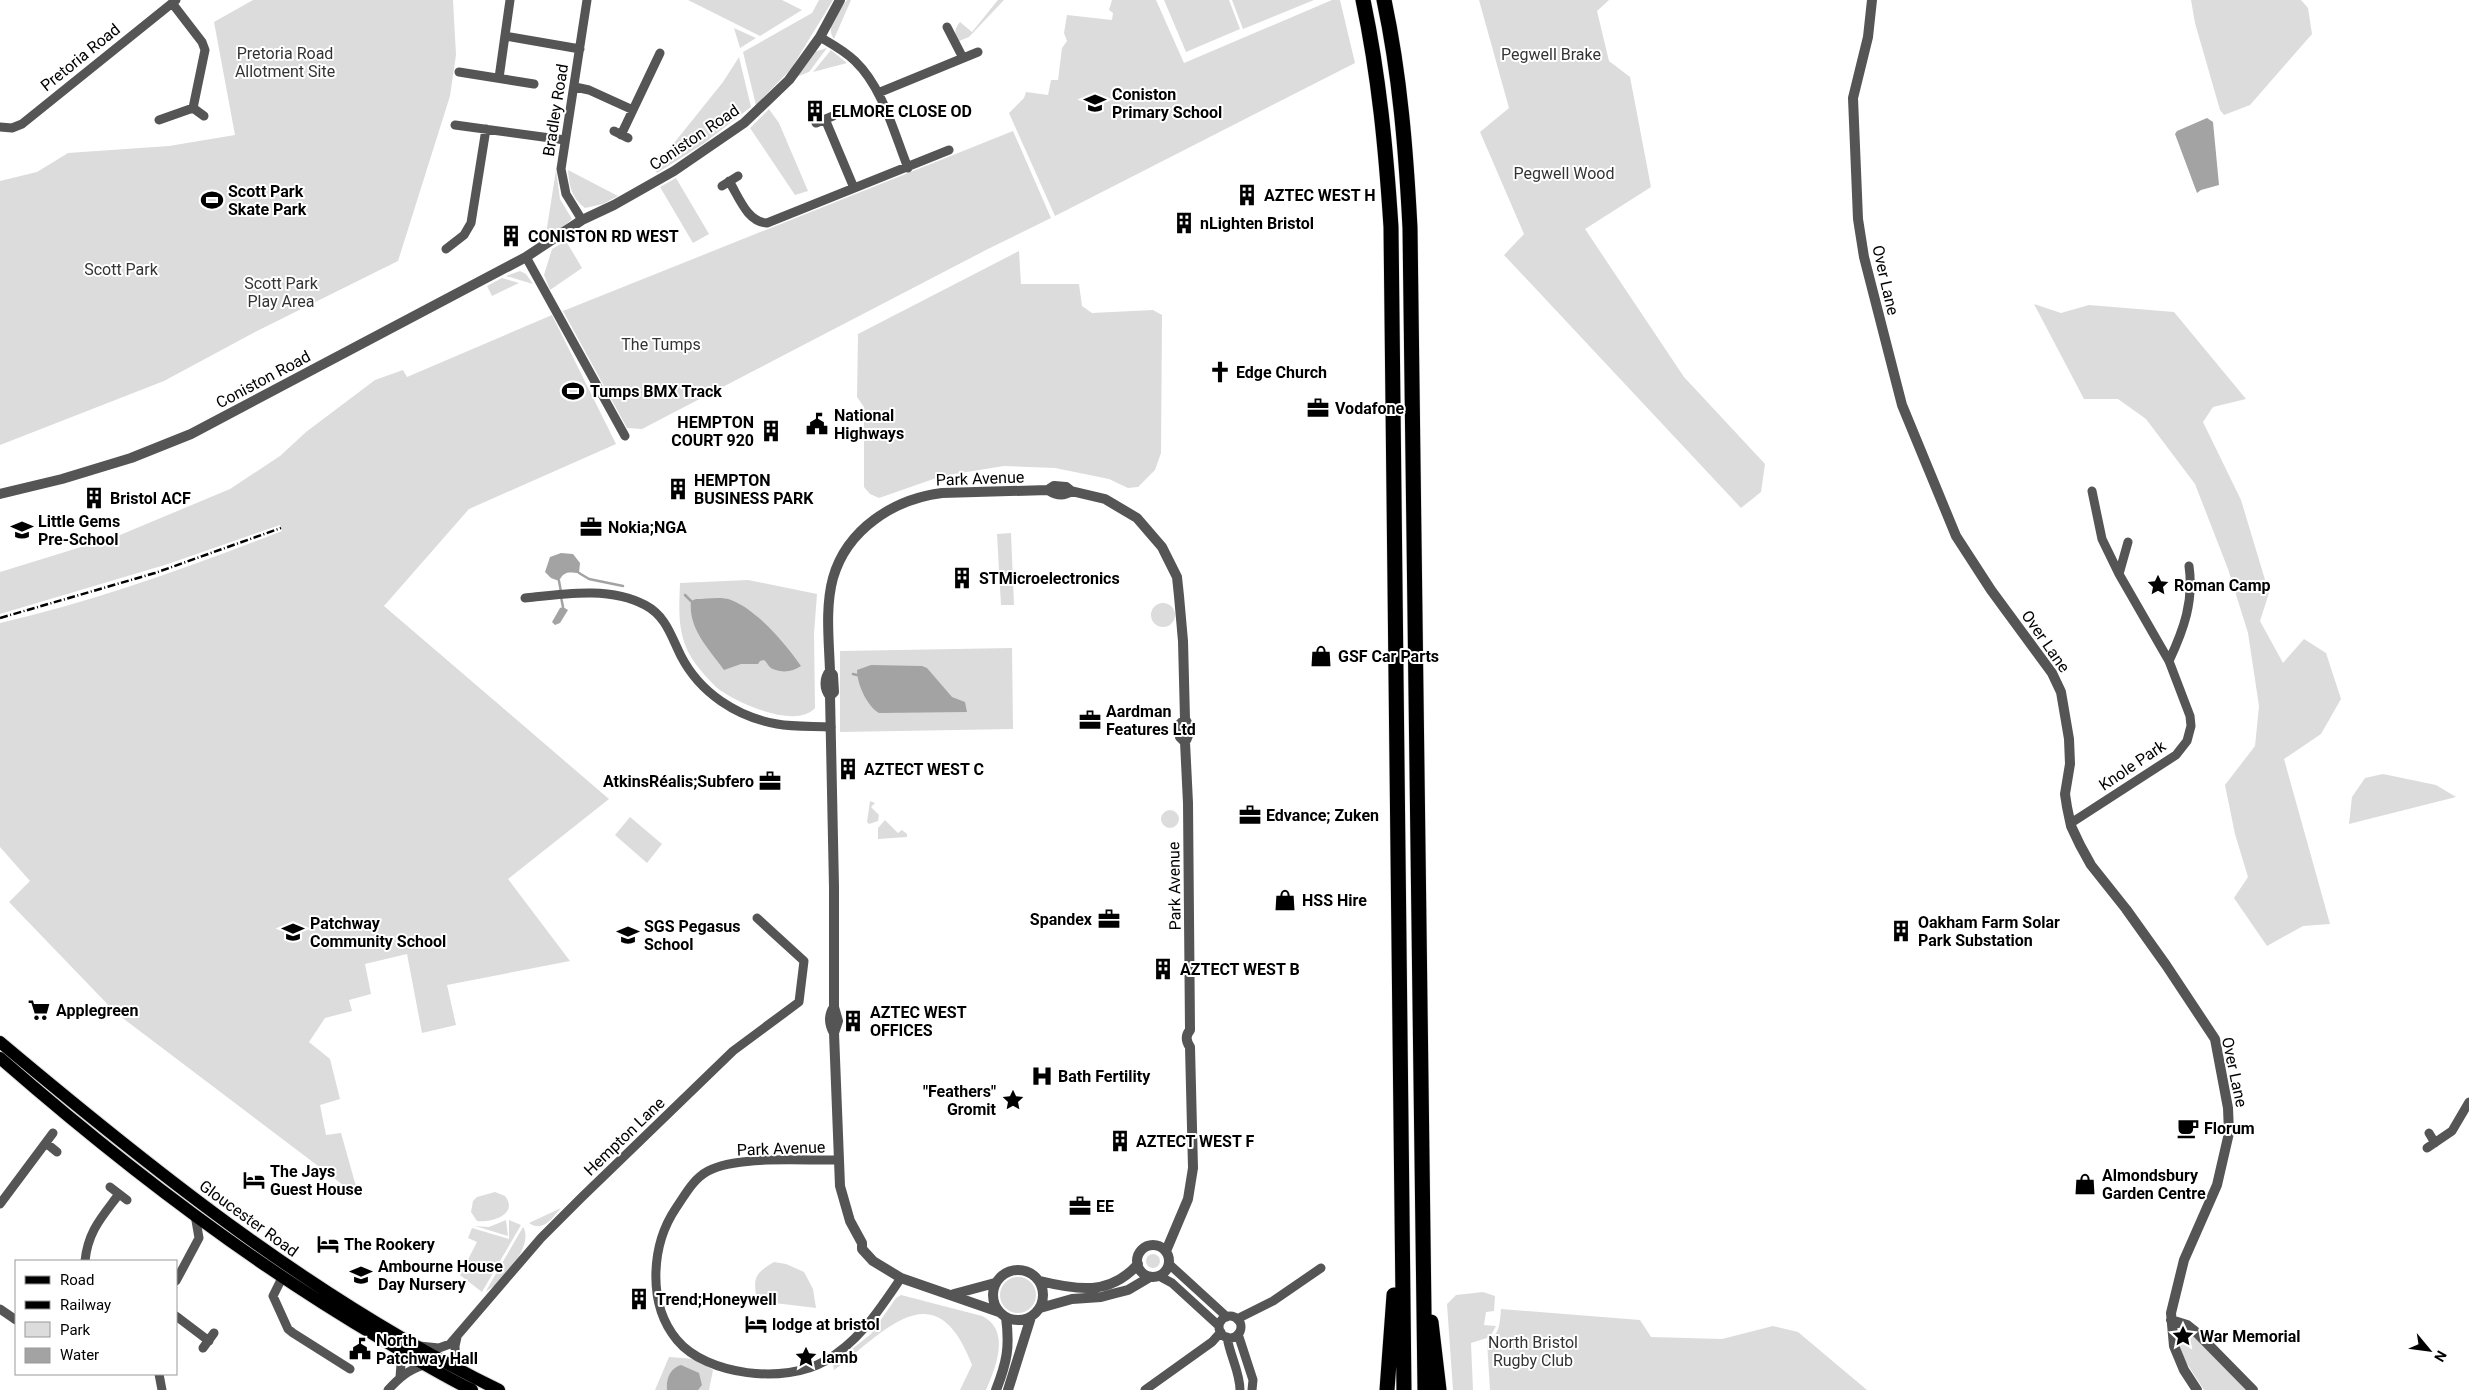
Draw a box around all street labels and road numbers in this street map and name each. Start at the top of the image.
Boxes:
street label: Pretoria Road [37,20,124,95]
street label: Bradley Road [539,63,572,158]
street label: Coniston Road [646,100,743,174]
street label: Over Lane [1868,243,1903,317]
street label: Coniston Road [213,347,314,412]
street label: Park Avenue [935,467,1025,490]
street label: Over Lane [2017,607,2074,676]
street label: Knole Park [2095,736,2170,795]
street label: Park Avenue [1164,842,1185,930]
street label: Over Lane [2218,1035,2251,1109]
street label: Hempton Lane [580,1093,669,1180]
street label: Park Avenue [736,1137,826,1160]
street label: Gloucester Road [196,1176,302,1261]

